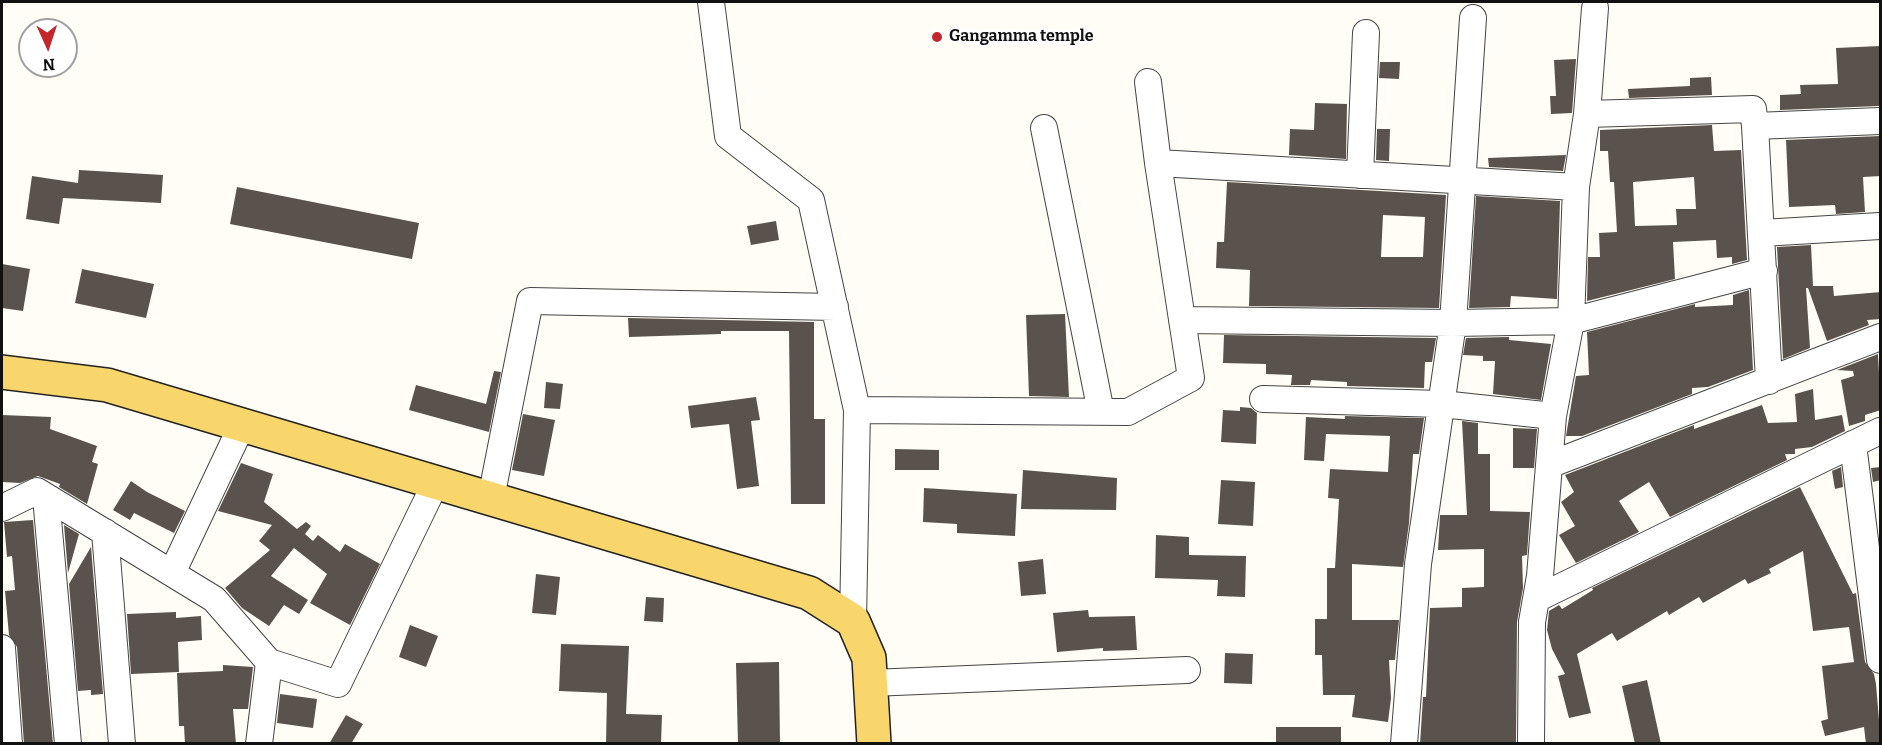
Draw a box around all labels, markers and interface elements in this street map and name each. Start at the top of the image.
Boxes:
north arrow [18,18,78,78]
place label: Gangamma temple [949,27,1094,47]
marker: Gangamma temple [930,30,944,44]
text: N [42,55,56,74]

